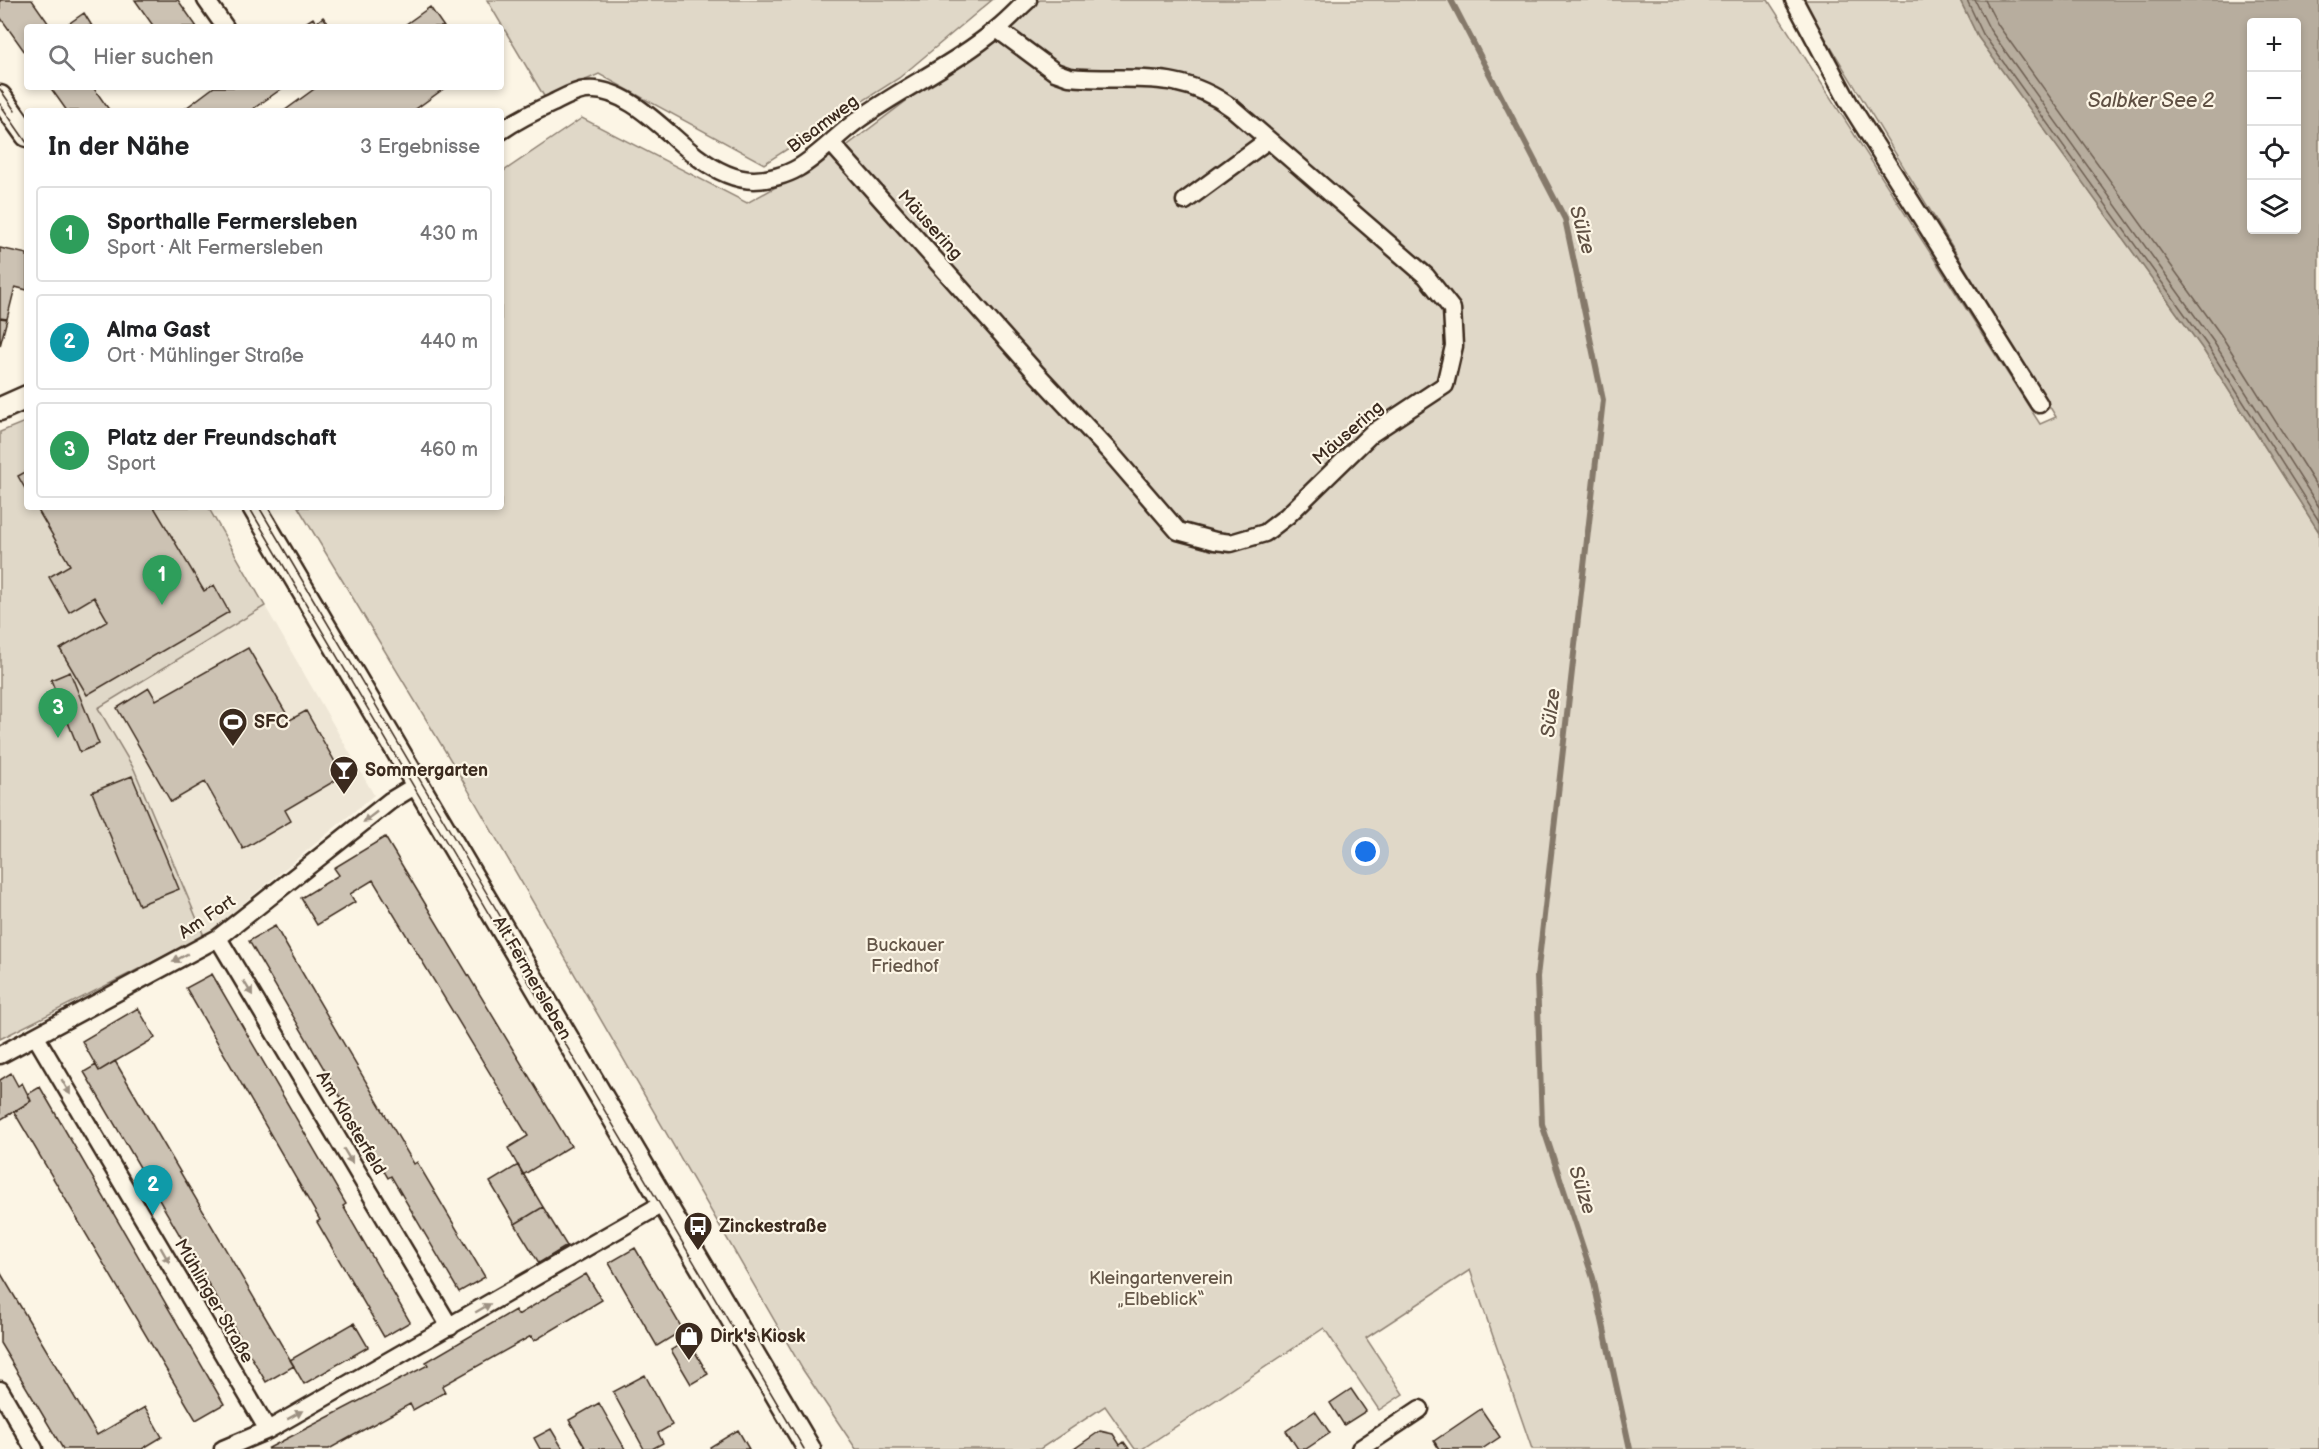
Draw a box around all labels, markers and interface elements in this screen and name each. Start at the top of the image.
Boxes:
map controls [2247,18,2301,234]
button: + [2247,18,2301,72]
search box [24,24,504,90]
icon: search [45,41,78,74]
text: Hier suchen [93,44,214,71]
button: − [2247,72,2301,126]
water label: Salbker See 2 [2088,89,2215,113]
street label: Bisamweg [783,91,863,157]
button: locate [2247,126,2301,180]
text: In der Nähe [48,132,190,163]
text: 3 Ergebnisse [360,135,480,159]
button: layers [2247,180,2301,234]
street label: Mäusering [893,186,967,264]
water label: Sülze [1564,203,1600,257]
text: Sporthalle Fermersleben [107,209,357,236]
text: 1 [65,222,74,246]
text: 430 m [420,222,478,246]
text: Sport · Alt Fermersleben [107,236,323,260]
text: Alma Gast [107,317,210,344]
text: 2 [64,330,75,354]
text: 440 m [420,330,478,354]
text: Ort · Mühlinger Straße [107,344,304,368]
street label: Mäusering [1308,397,1388,469]
text: Platz der Freundschaft [107,425,337,452]
text: 3 [64,438,75,462]
text: 460 m [420,438,478,462]
text: Sport [107,452,156,476]
pin: 1 [142,556,182,605]
water label: Sülze [1536,687,1566,739]
pin: 3 [38,688,78,738]
sports icon: SFC [217,706,249,748]
place label: SFC [254,712,289,733]
bar icon: Sommergarten [328,754,360,796]
place label: Sommergarten [365,760,488,781]
one-way arrow [362,810,377,822]
your location [1351,837,1380,866]
street label: Am Fort [175,890,240,943]
street label: Alt Fermersleben [488,912,576,1044]
park label: Buckauer Friedhof [866,935,944,977]
one-way arrow [171,953,188,963]
one-way arrow [243,980,254,996]
street label: Am Klosterfeld [312,1067,390,1179]
one-way arrow [60,1079,71,1095]
one-way arrow [343,1147,353,1164]
water label: Sülze [1563,1163,1601,1218]
pin: 2 [134,1166,172,1215]
bus stop icon: Zinckestraße [682,1210,714,1252]
place label: Zinckestraße [719,1216,827,1237]
street label: Mühlinger Straße [170,1235,258,1367]
one-way arrow [159,1247,170,1263]
park label: Kleingartenverein „Elbeblick“ [1089,1268,1233,1310]
one-way arrow [475,1303,491,1314]
shop icon: Dirk's Kiosk [673,1320,705,1362]
place label: Dirk's Kiosk [710,1326,806,1347]
one-way arrow [287,1410,304,1420]

